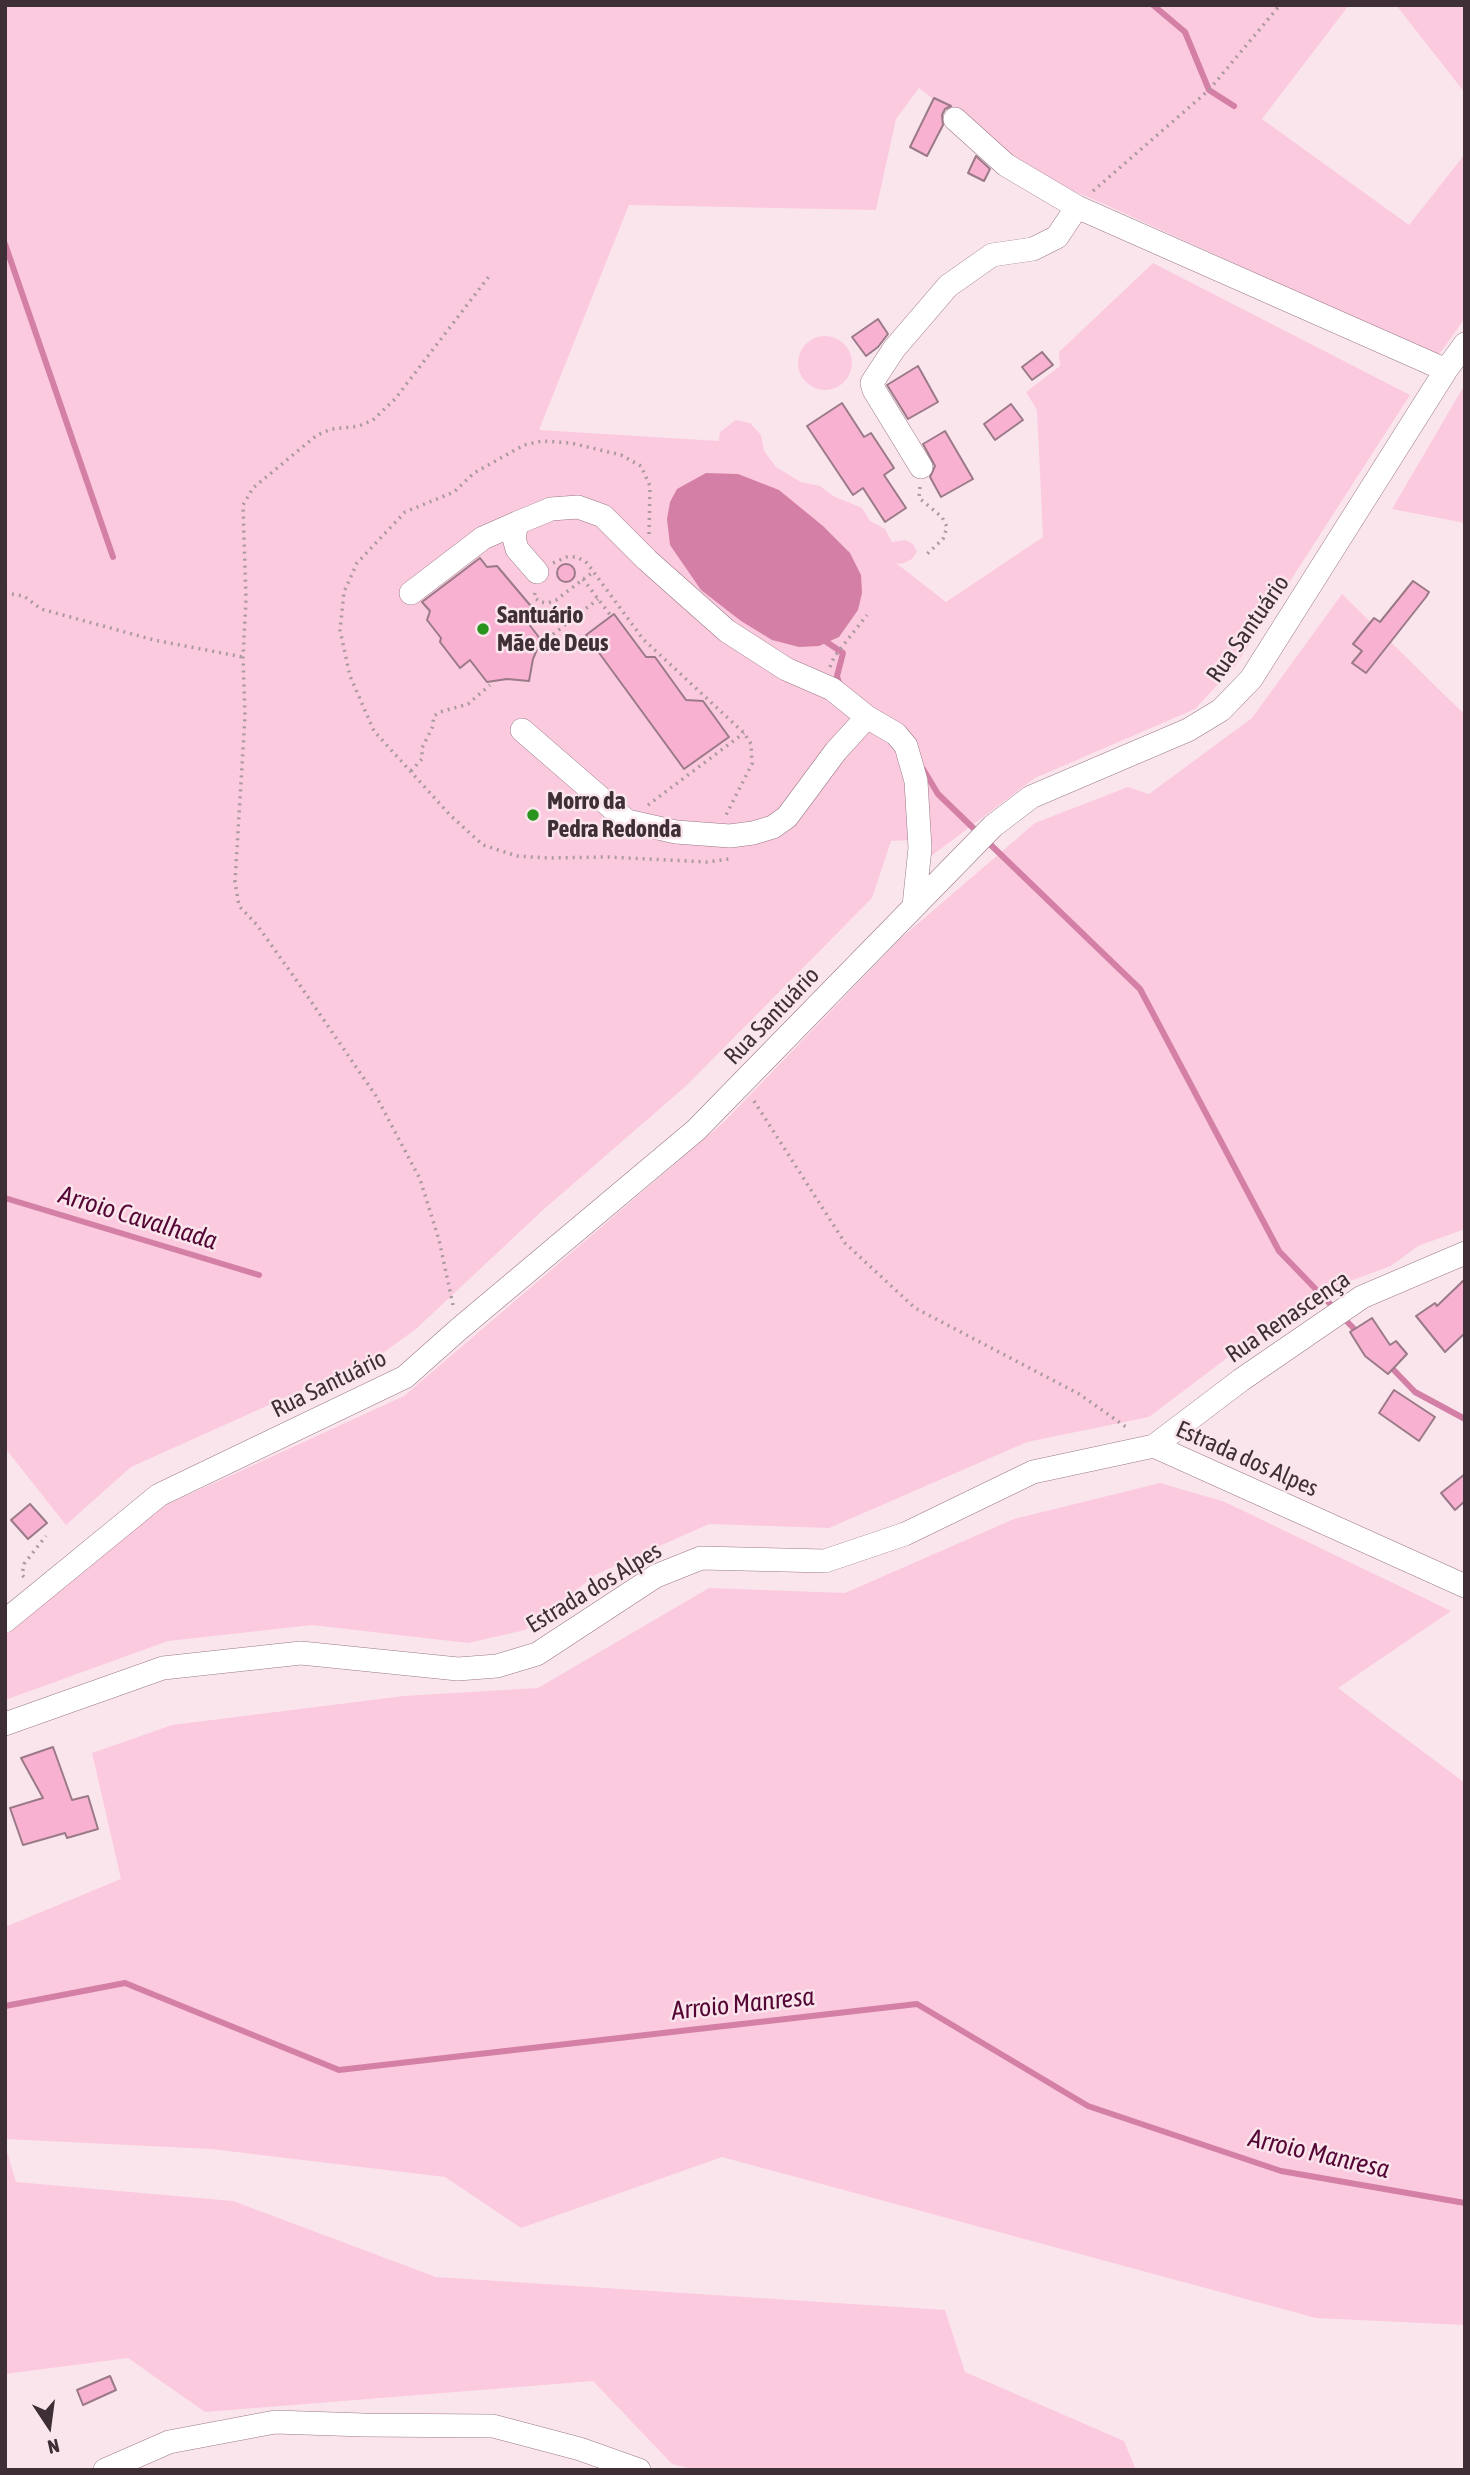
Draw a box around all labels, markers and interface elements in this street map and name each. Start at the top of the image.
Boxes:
street label: Rua Santuário [1201,570,1295,688]
place label: Santuário Mãe de Deus [497,601,608,657]
marker: Santuário Mãe de Deus [475,621,491,637]
place label: Morro da Pedra Redonda [547,787,681,843]
marker: Morro da Pedra Redonda [525,807,541,823]
street label: Rua Santuário [718,961,826,1071]
water label: Arroio Cavalhada [55,1179,221,1257]
street label: Rua Renascença [1220,1265,1356,1369]
street label: Rua Santuário [267,1344,391,1424]
street label: Estrada dos Alpes [1171,1415,1323,1503]
street label: Estrada dos Alpes [521,1536,667,1640]
water label: Arroio Manresa [670,1981,816,2027]
water label: Arroio Manresa [1246,2123,1392,2185]
north arrow [14,2391,84,2461]
text: N [46,2434,62,2458]

